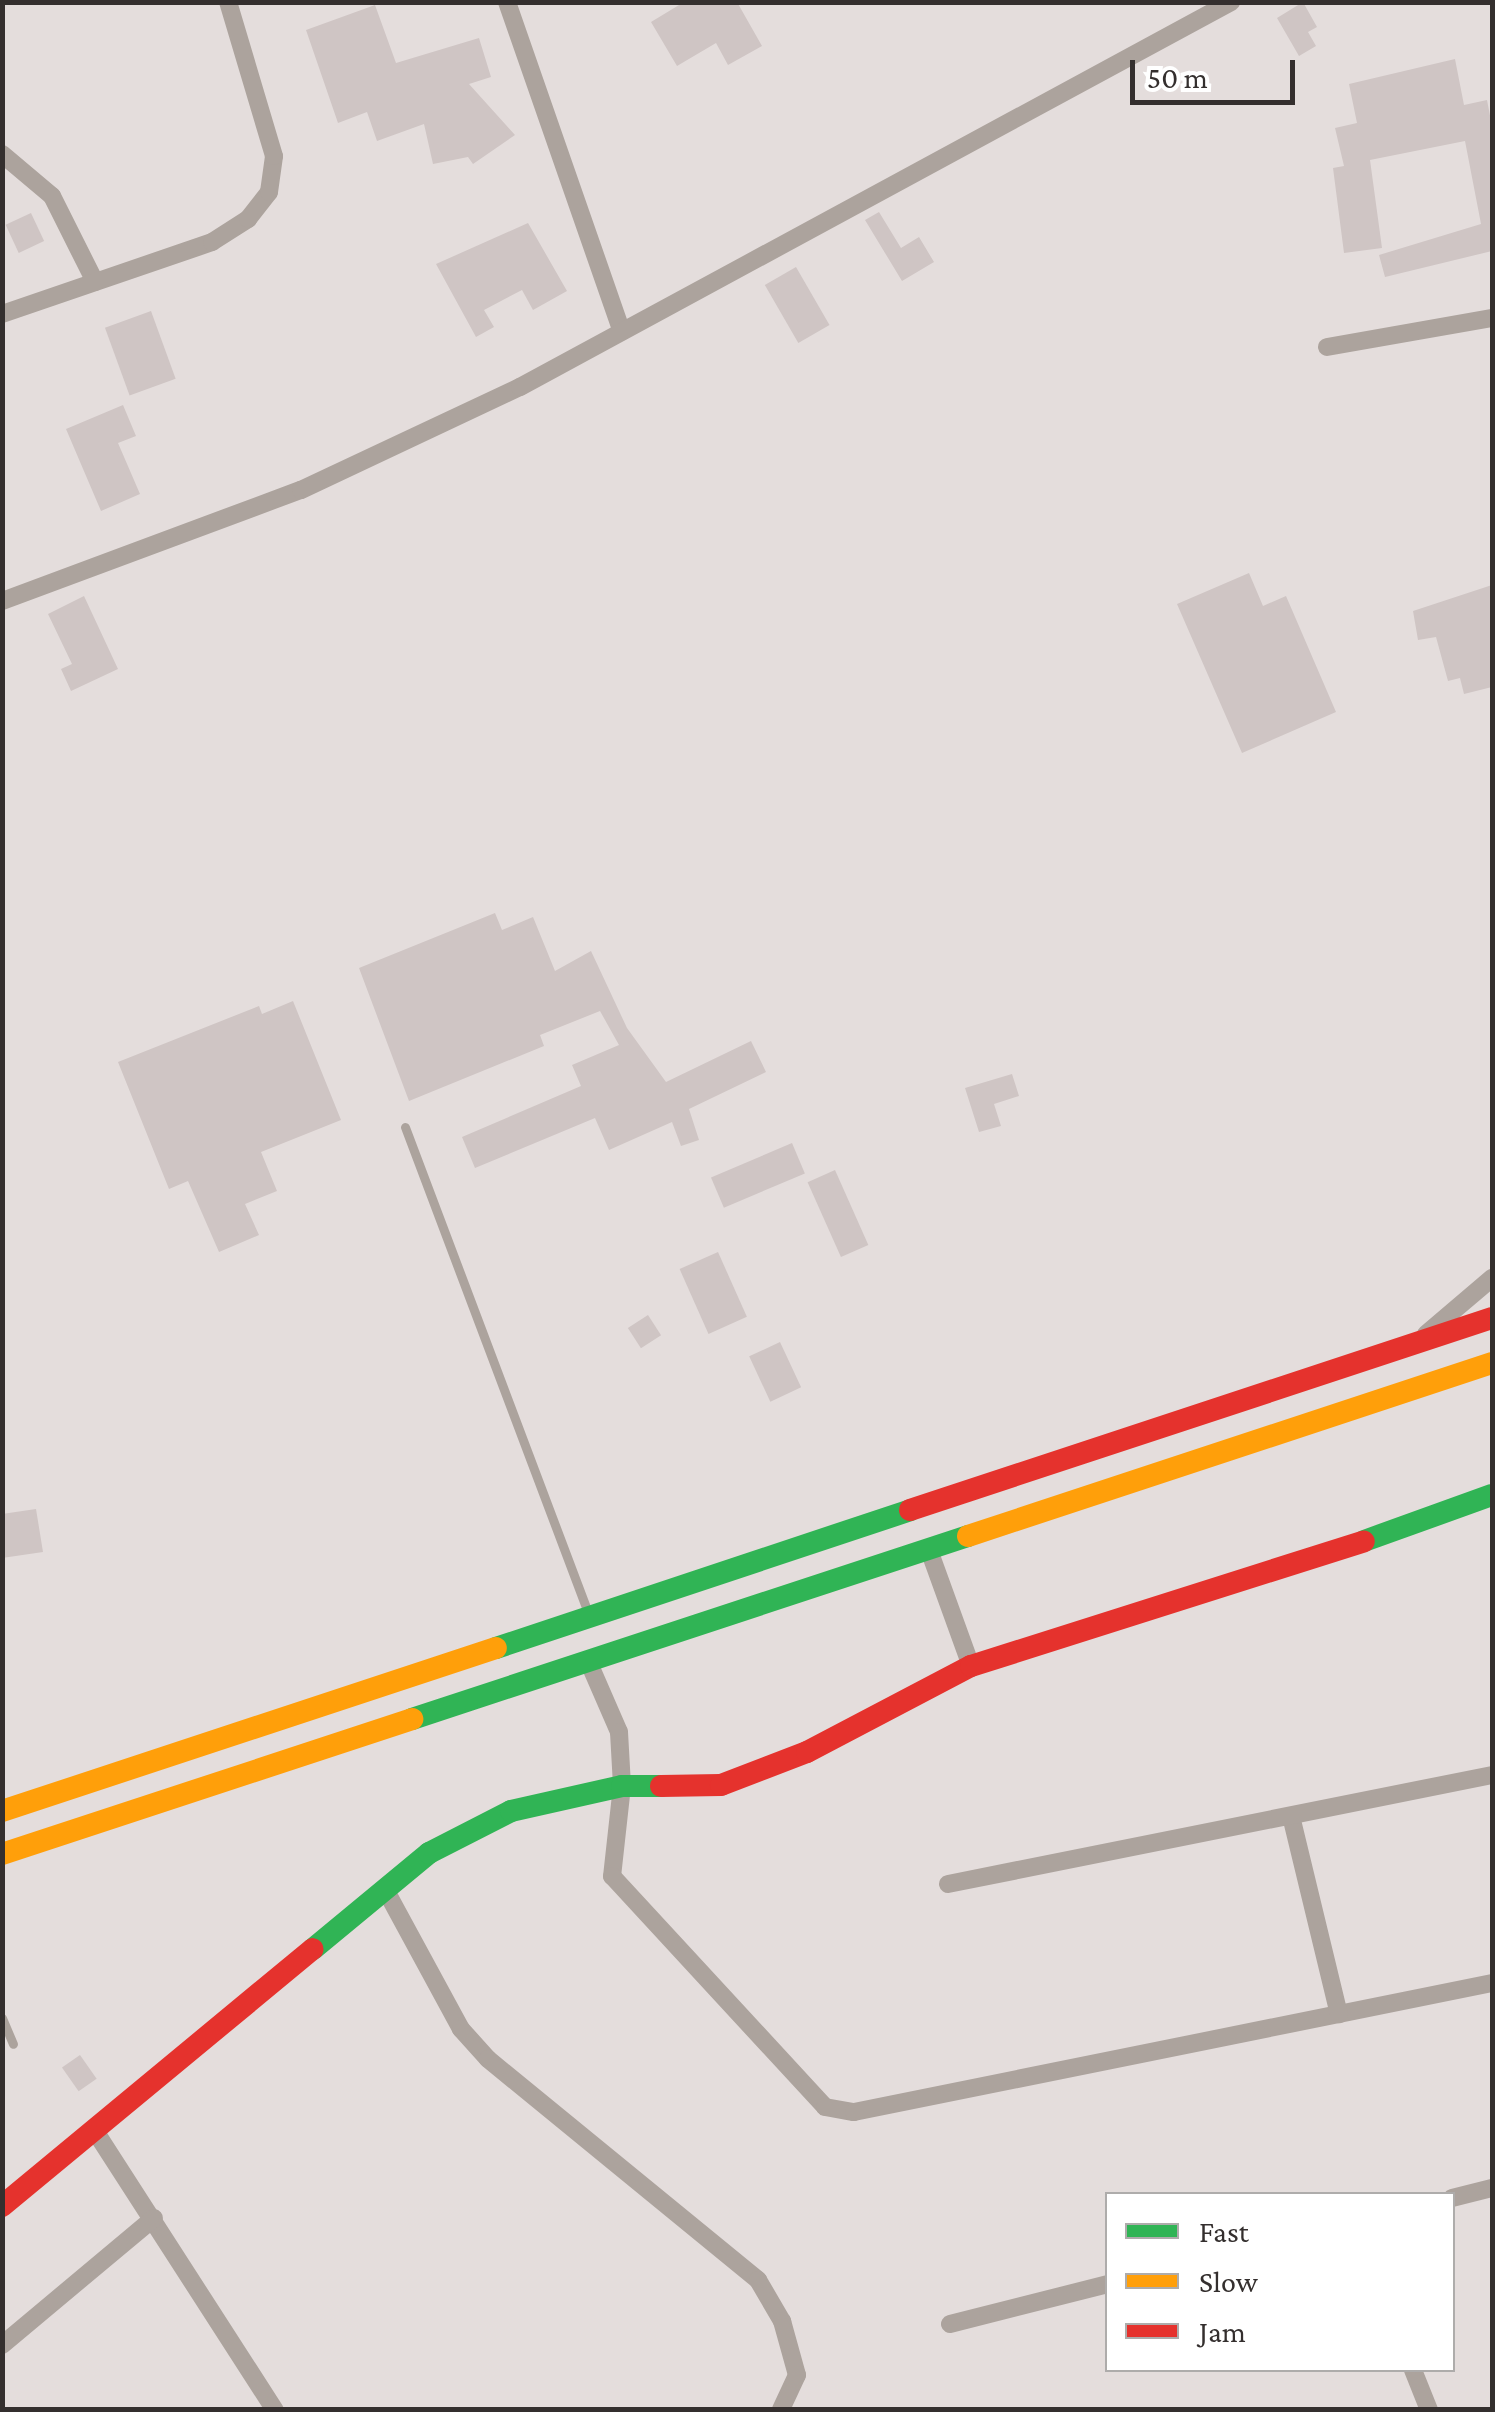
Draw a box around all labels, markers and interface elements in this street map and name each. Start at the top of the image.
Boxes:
scale bar [1135,40,1300,102]
text: 50 m [1147,61,1208,94]
legend [1105,2192,1455,2372]
text: Fast [1199,2215,1249,2248]
text: Slow [1199,2265,1258,2298]
text: Jam [1199,2315,1246,2348]

